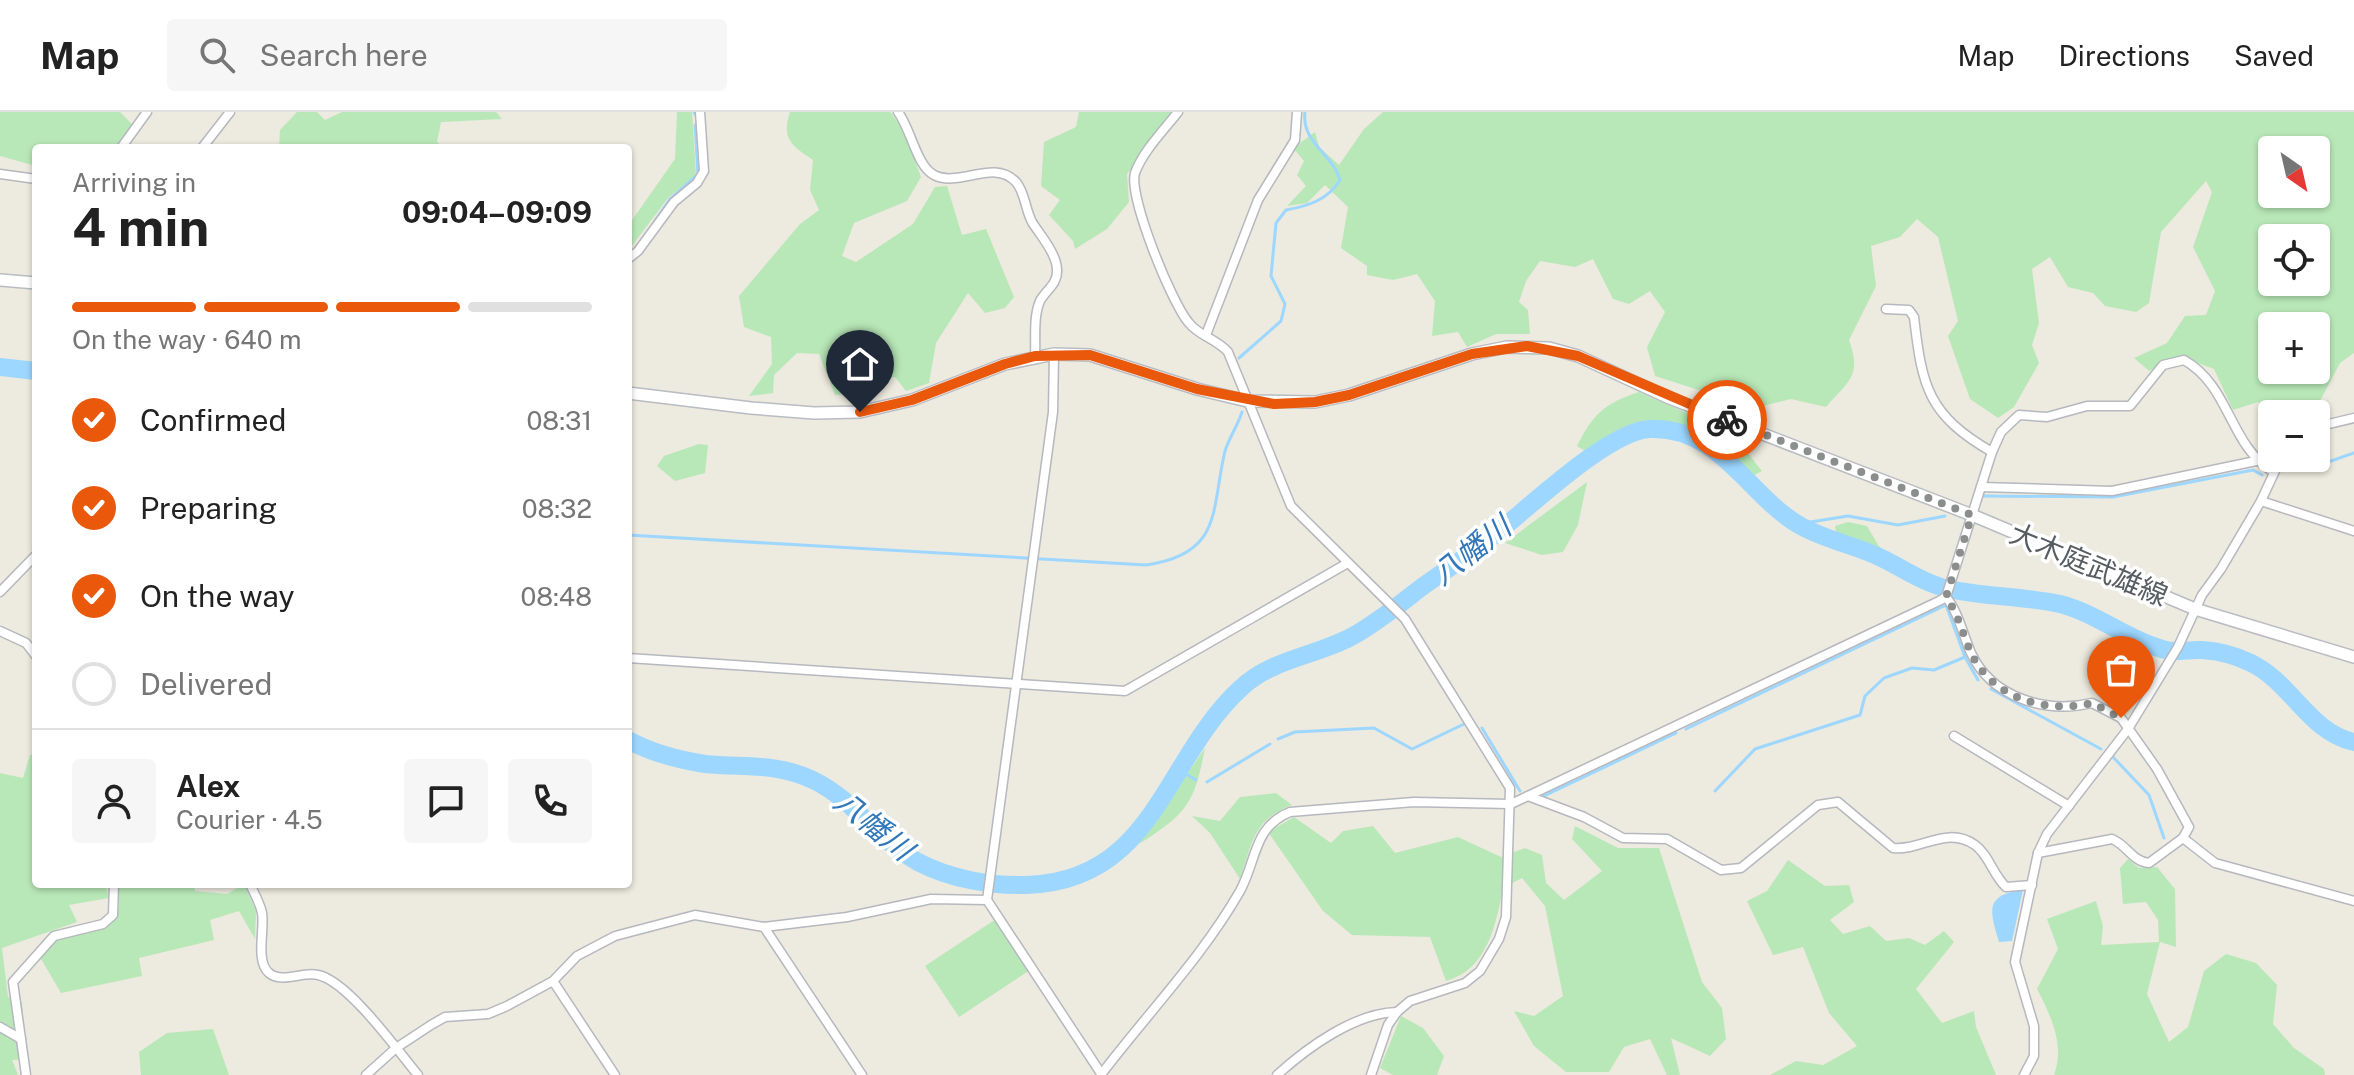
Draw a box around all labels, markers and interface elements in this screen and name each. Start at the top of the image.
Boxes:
search box [167,19,727,91]
text: Map [40,33,119,78]
icon: search [195,33,239,77]
text: Search here [259,37,428,73]
text: Map [1958,39,2014,72]
text: Directions [2058,39,2190,72]
text: Saved [2234,39,2314,72]
north arrow [2258,136,2330,208]
map controls [2258,136,2330,472]
text: Arriving in [72,167,196,198]
text: 09:04–09:09 [402,194,592,230]
text: 4 min [72,197,209,258]
button: locate [2258,224,2330,296]
button: + [2258,312,2330,384]
text: On the way · 640 m [72,324,301,355]
pin [826,330,894,412]
icon: home [838,342,882,386]
courier [1687,380,1767,460]
icon: check [72,398,116,442]
icon: bike [1705,398,1749,442]
button: − [2258,400,2330,472]
text: Confirmed [140,402,286,438]
text: 08:31 [527,405,592,436]
icon: check [72,486,116,530]
text: Preparing [140,490,277,526]
text: 08:32 [522,493,592,524]
water label: 八幡川 [1424,506,1520,592]
street label: 大木庭武雄線 [2005,516,2173,612]
icon: check [72,574,116,618]
text: On the way [140,578,294,614]
text: 08:48 [521,581,592,612]
pin [2087,636,2155,718]
icon: bag [2099,648,2143,692]
text: Delivered [140,666,272,702]
button: person [72,759,156,843]
button: chat [404,759,488,843]
button: phone [508,759,592,843]
text: Alex [176,768,240,804]
water label: 八幡川 [828,783,923,869]
text: Courier · 4.5 [176,804,323,835]

